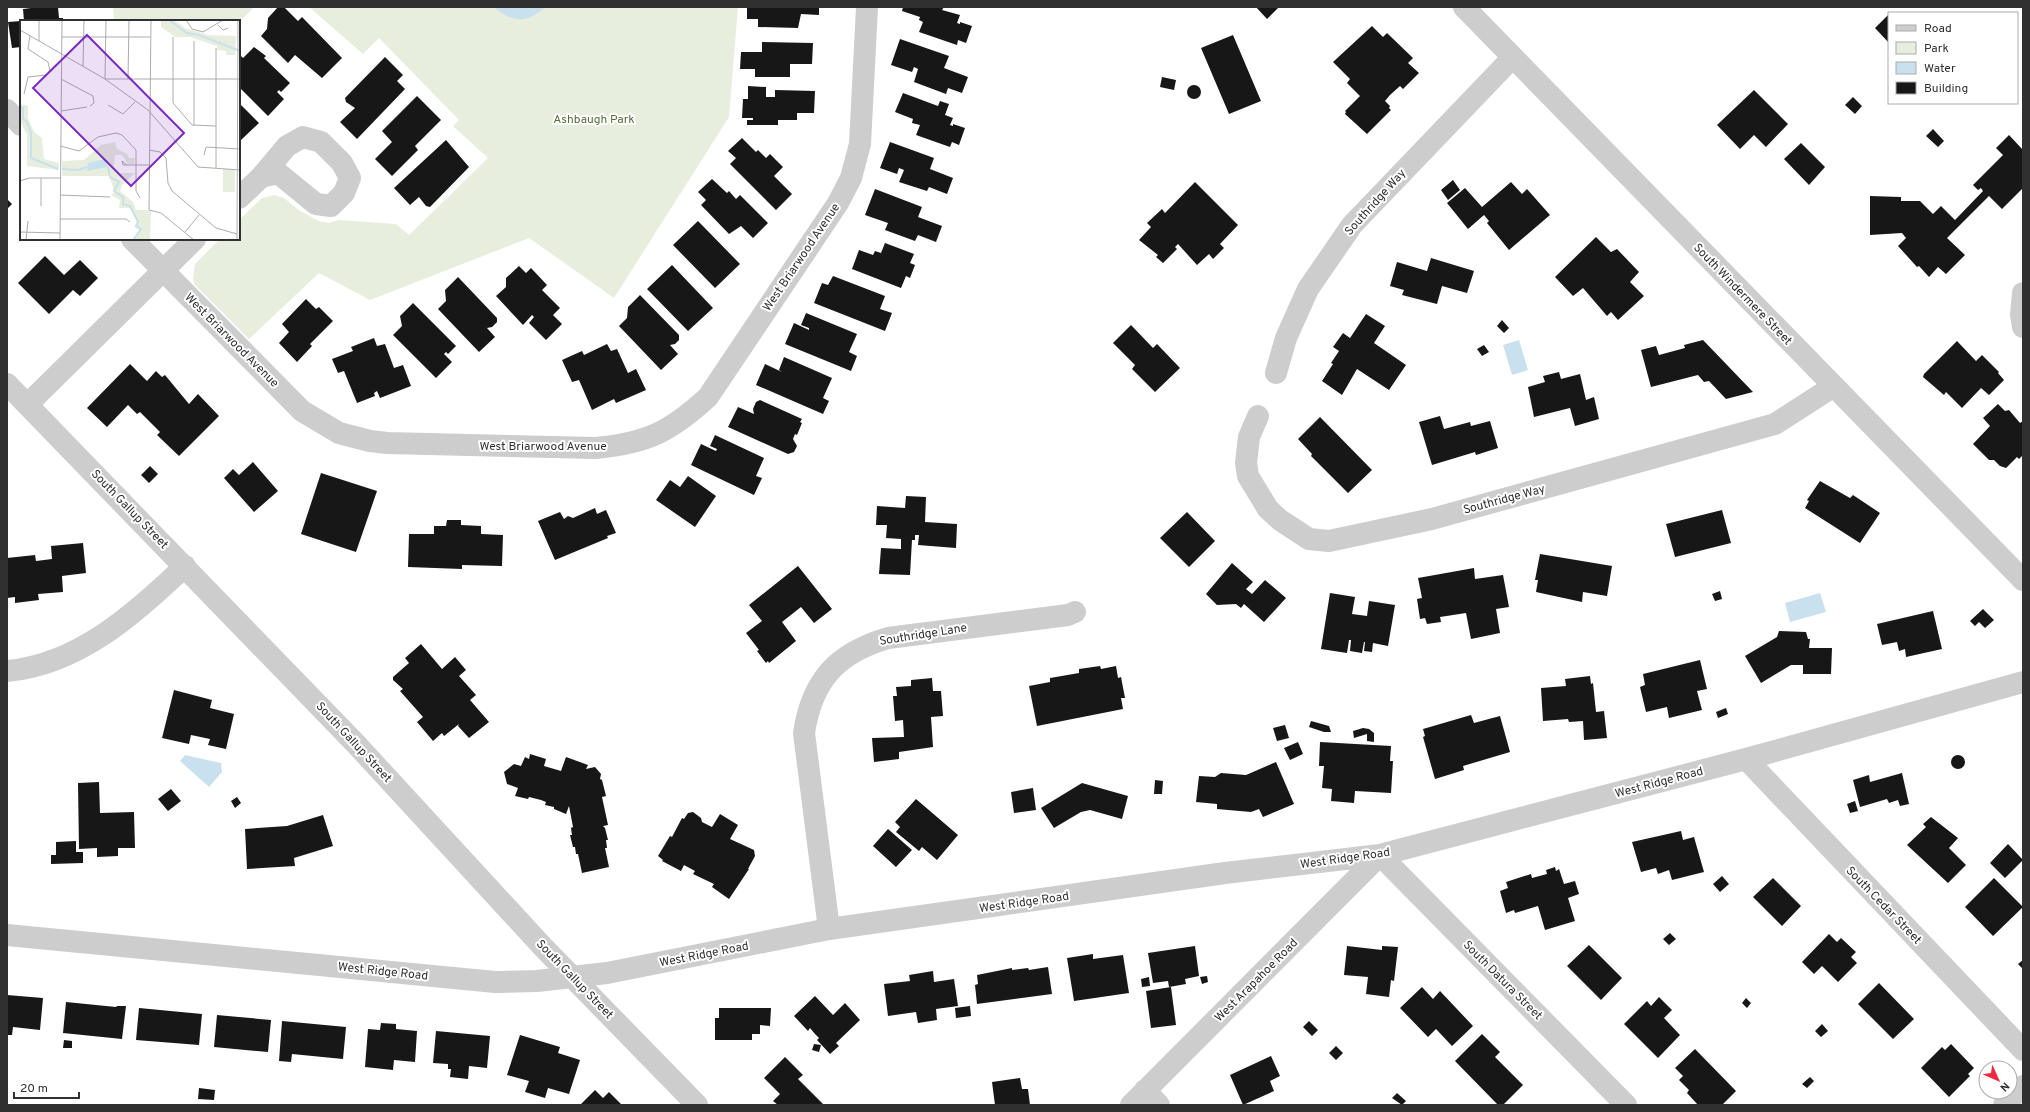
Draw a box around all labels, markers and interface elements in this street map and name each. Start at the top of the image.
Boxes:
legend [1888,12,2018,104]
inset map [20,20,240,240]
text: Road [1924,21,1952,37]
text: Park [1924,41,1949,57]
text: Water [1924,61,1956,77]
text: Building [1924,81,1968,97]
park label: Ashbaugh Park [553,112,635,128]
street label: Southridge Way [1342,166,1410,239]
street label: West Briarwood Avenue [760,200,844,315]
street label: South Windermere Street [1689,240,1795,349]
street label: West Briarwood Avenue [181,290,282,391]
street label: West Briarwood Avenue [479,439,607,455]
street label: South Gallup Street [87,467,171,553]
street label: Southridge Way [1462,481,1547,519]
street label: Southridge Lane [878,620,968,650]
street label: South Gallup Street [312,699,395,786]
street label: West Ridge Road [1613,764,1705,802]
street label: West Ridge Road [1299,845,1391,873]
street label: South Cedar Street [1842,863,1925,948]
street label: West Ridge Road [978,889,1070,917]
street label: West Arapahoe Road [1212,936,1302,1026]
street label: South Gallup Street [532,937,616,1023]
street label: West Ridge Road [658,938,750,971]
street label: South Datura Street [1459,938,1545,1024]
street label: West Ridge Road [337,959,429,985]
north arrow [1978,1060,2018,1100]
scale bar [14,1074,79,1100]
text: N [1997,1079,2012,1094]
text: 20 m [20,1081,48,1097]

